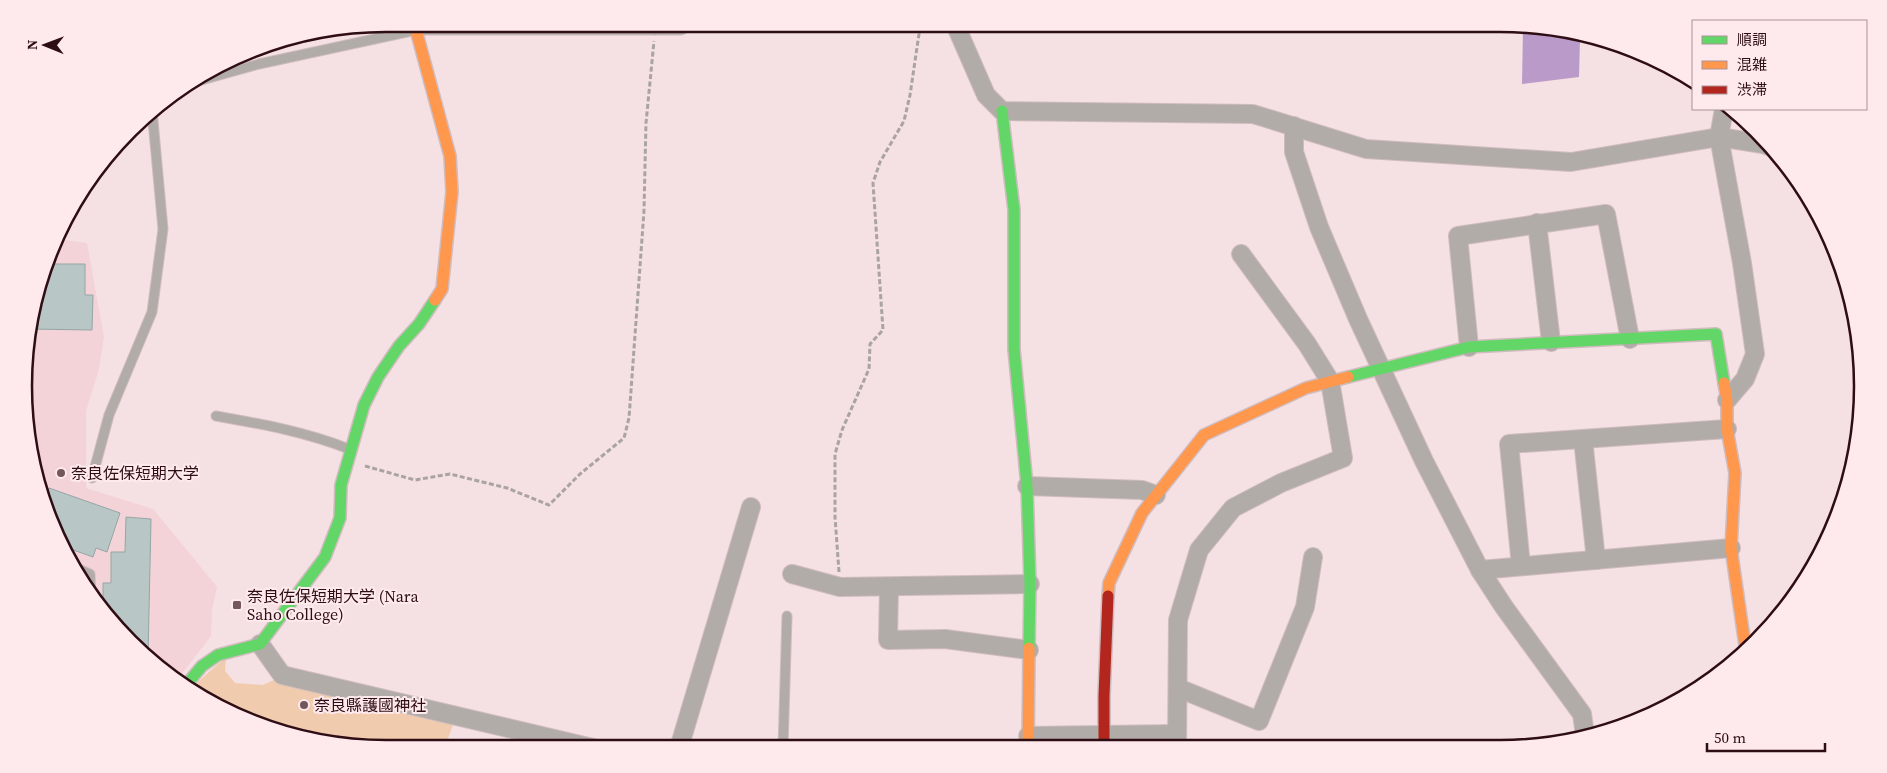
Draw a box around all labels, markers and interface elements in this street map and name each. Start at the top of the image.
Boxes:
north arrow [20,20,70,70]
legend [1692,20,1867,110]
text: 順調 [1737,29,1767,50]
text: N [22,39,42,50]
text: 混雑 [1737,54,1767,75]
text: 渋滞 [1737,79,1767,100]
place label: 奈良佐保短期大学 [71,462,199,484]
marker: 奈良佐保短期大学 [55,467,67,479]
place label: 奈良佐保短期大学 (Nara Saho College) [247,585,419,625]
marker: 奈良佐保短期大学 (Nara Saho College) [231,599,243,611]
place label: 奈良縣護國神社 [314,694,426,716]
marker: 奈良縣護國神社 [298,699,310,711]
scale bar [1707,720,1824,752]
text: 50 m [1714,727,1746,748]

